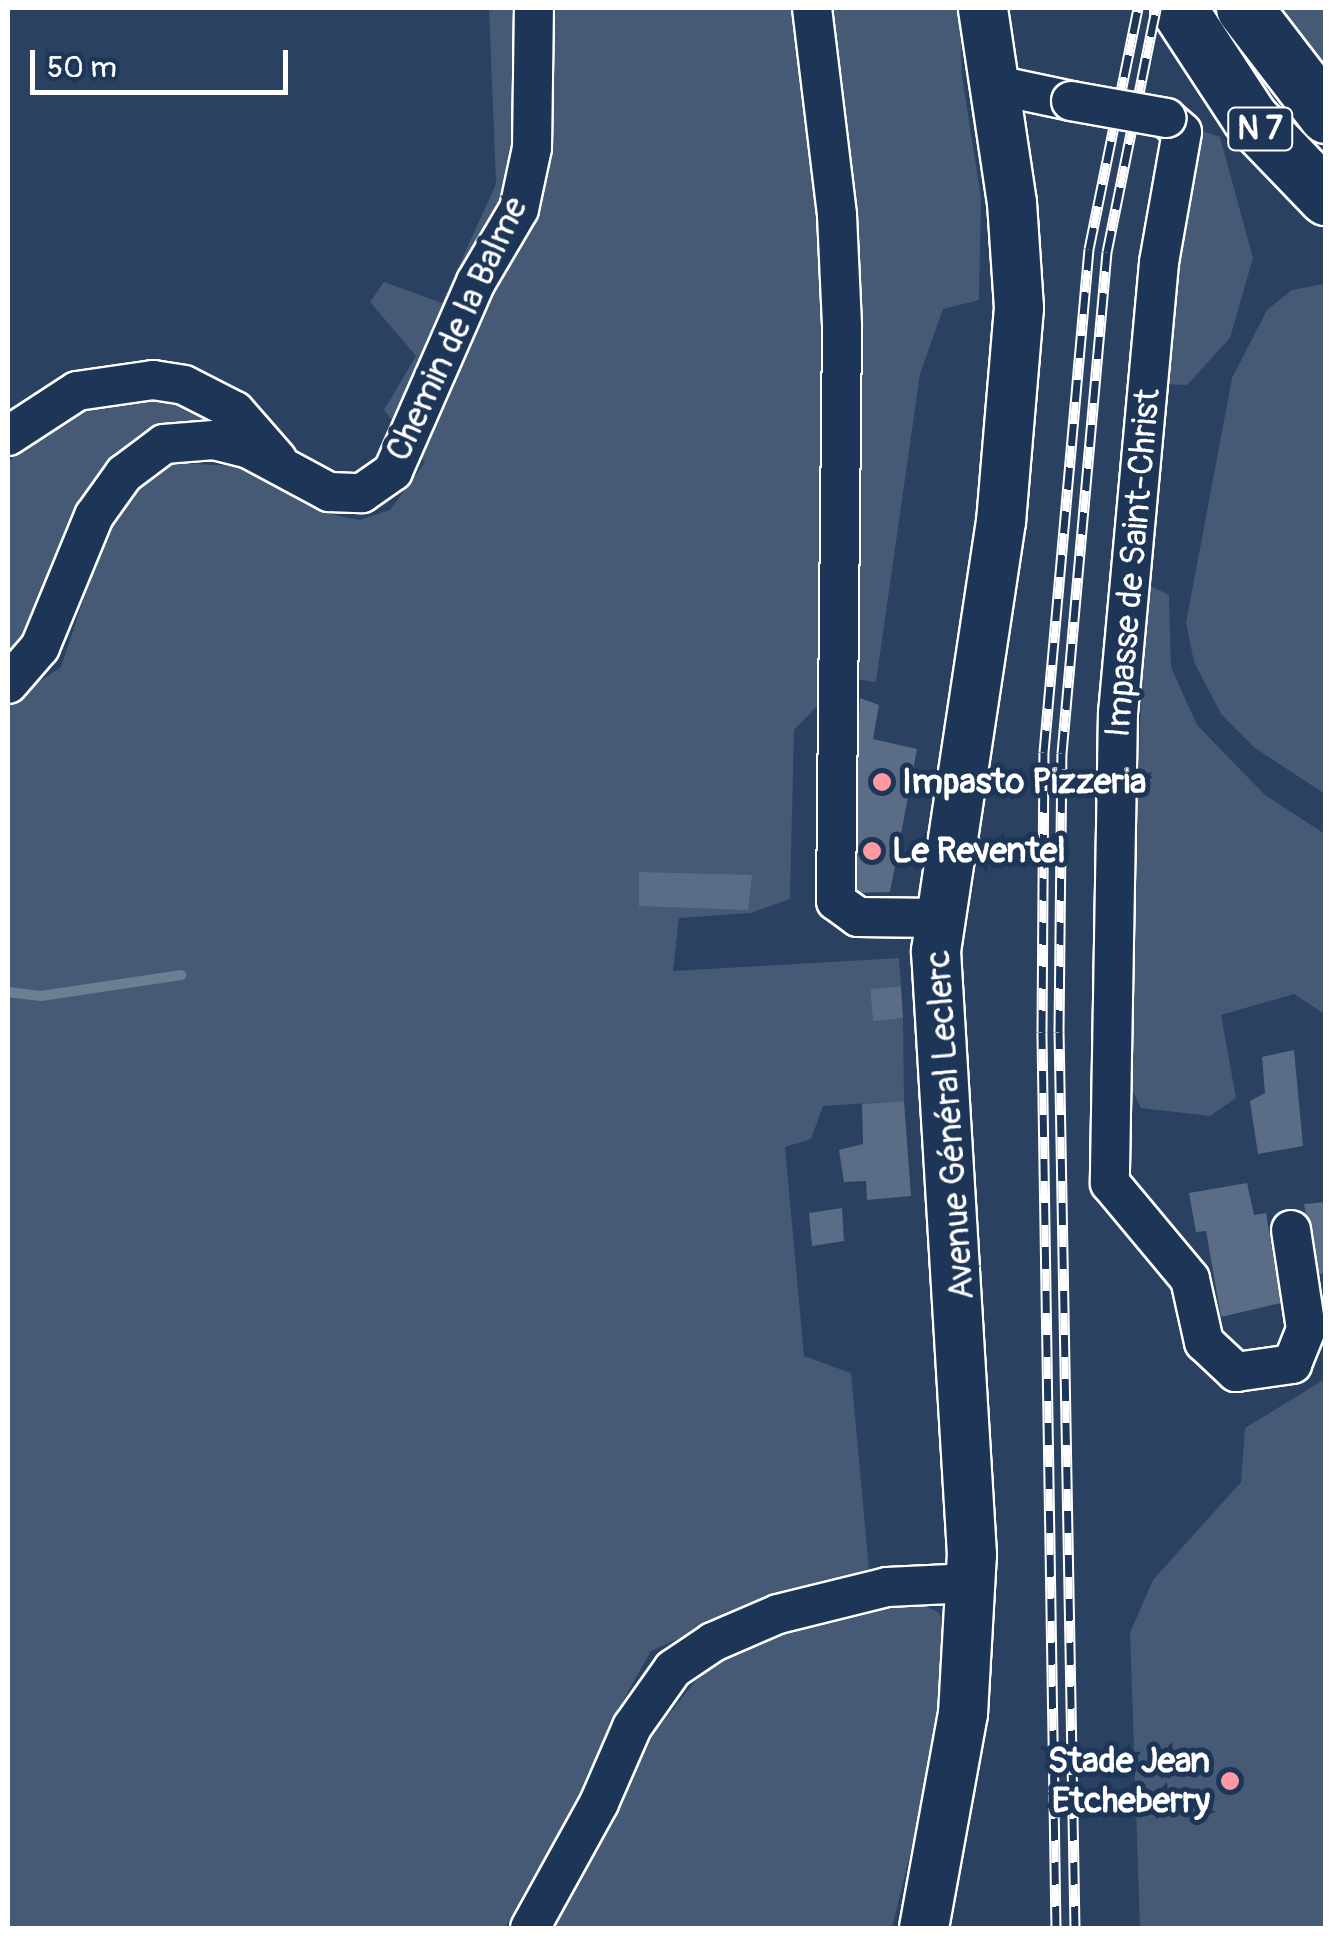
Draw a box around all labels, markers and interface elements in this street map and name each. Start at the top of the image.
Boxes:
scale bar [35,30,292,92]
text: 50 m [47,49,117,86]
road number: N 7 [1225,102,1295,156]
street label: Chemin de la Balme [377,190,537,468]
street label: Impasse de Saint-Christ [1097,387,1169,739]
place label: Impasto Pizzeria [902,761,1146,803]
marker: Impasto Pizzeria [871,771,893,793]
place label: Le Reventel [892,830,1066,872]
marker: Le Reventel [861,840,883,862]
street label: Avenue Général Leclerc [917,949,983,1301]
place label: Stade Jean Etcheberry [1048,1740,1210,1822]
marker: Stade Jean Etcheberry [1219,1770,1241,1792]

